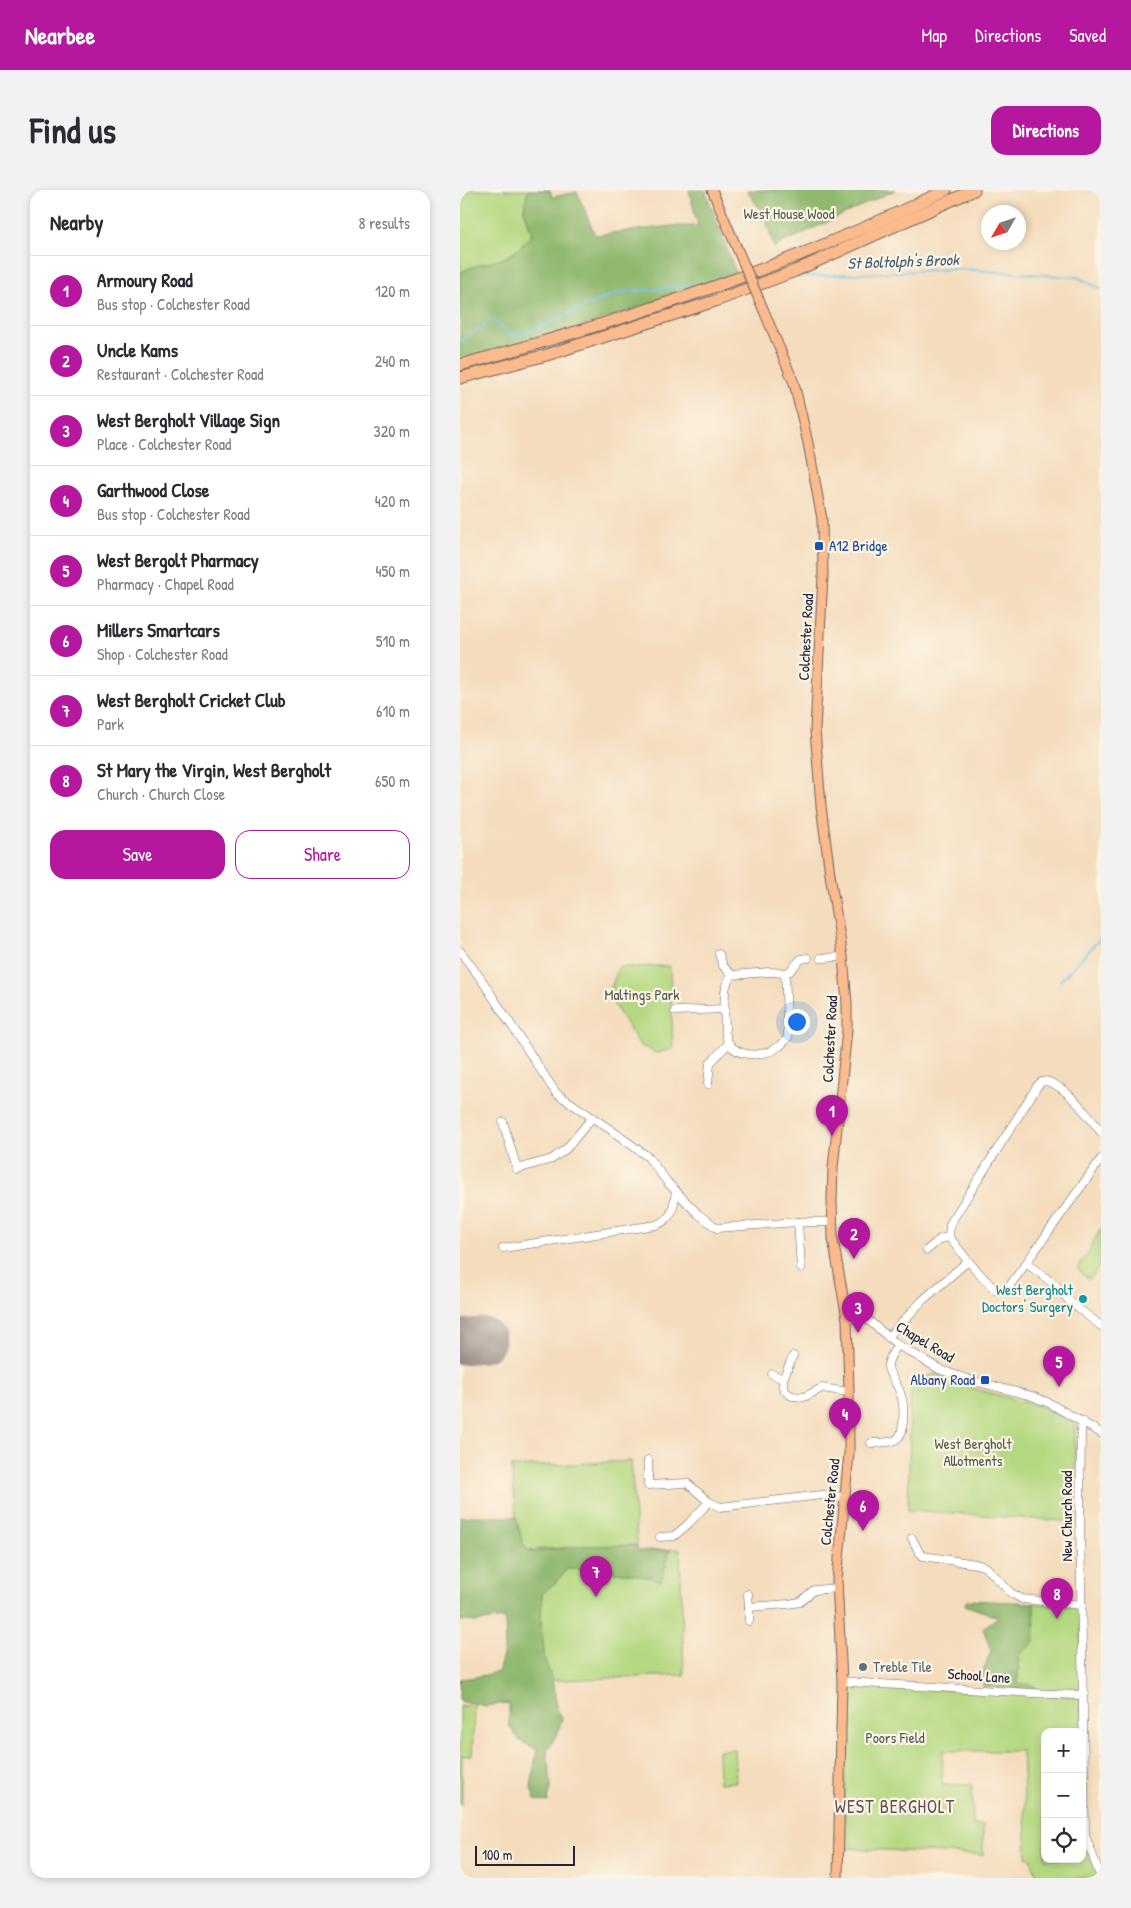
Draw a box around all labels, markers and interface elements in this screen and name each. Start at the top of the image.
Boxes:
text: Nearbee [25,19,95,51]
text: Map [922,23,947,48]
text: Directions [975,23,1041,48]
text: Saved [1069,23,1106,48]
button: Directions [991,106,1101,155]
text: Find us [30,107,116,154]
park label: West House Wood [743,203,835,224]
north arrow [981,205,1026,250]
text: Nearby [50,208,103,237]
text: 8 results [358,212,410,234]
water label: St Boltolph's Brook [847,248,960,274]
text: Armoury Road [97,267,193,293]
text: 1 [63,280,69,302]
text: 120 m [375,280,410,302]
text: Bus stop · Colchester Road [97,293,250,315]
text: Uncle Kams [97,337,178,363]
text: 2 [62,350,70,372]
text: 240 m [375,350,410,372]
text: Restaurant · Colchester Road [97,363,264,385]
text: West Bergholt Village Sign [97,407,280,433]
text: 3 [62,420,70,442]
text: 320 m [374,420,410,442]
text: Place · Colchester Road [97,433,231,455]
text: Garthwood Close [97,477,209,503]
text: 4 [63,490,69,512]
text: 420 m [375,490,410,512]
text: Bus stop · Colchester Road [97,503,250,525]
place label: A12 Bridge [829,535,888,556]
marker: A12 Bridge [813,540,825,552]
text: West Bergolt Pharmacy [97,547,259,573]
text: 5 [63,560,69,582]
text: 450 m [376,560,410,582]
text: Pharmacy · Chapel Road [97,573,234,595]
street label: Colchester Road [793,593,818,681]
text: Millers Smartcars [97,617,220,643]
text: 6 [63,630,69,652]
text: 510 m [376,630,410,652]
text: Shop · Colchester Road [97,643,228,665]
text: West Bergholt Cricket Club [97,687,286,713]
text: 7 [62,700,70,722]
text: 610 m [376,700,410,722]
text: Park [97,713,124,735]
text: St Mary the Virgin, West Bergholt [97,757,331,783]
text: 8 [63,770,69,792]
text: 650 m [375,770,410,792]
text: Church · Church Close [97,783,225,805]
button: Save [50,830,225,879]
button: Share [235,830,410,879]
park label: Maltings Park [604,984,680,1005]
street label: Colchester Road [817,995,842,1083]
your location [784,1009,810,1035]
pin: 1 [816,1095,848,1136]
pin: 2 [838,1218,870,1259]
place label: West Bergholt Doctors' Surgery [982,1279,1074,1317]
pin: 3 [842,1292,874,1333]
marker: West Bergholt Doctors' Surgery [1077,1293,1089,1305]
street label: Chapel Road [892,1316,959,1367]
pin: 5 [1043,1346,1075,1387]
place label: Albany Road [910,1369,975,1390]
marker: Albany Road [979,1374,991,1386]
pin: 4 [829,1398,861,1439]
park label: West Bergholt Allotments [934,1433,1012,1471]
street label: Colchester Road [815,1457,845,1546]
street label: New Church Road [1056,1470,1077,1561]
pin: 6 [847,1490,879,1531]
pin: 7 [580,1556,612,1597]
pin: 8 [1041,1578,1073,1619]
place label: Treble Tile [873,1656,932,1677]
marker: Treble Tile [857,1661,869,1673]
street label: School Lane [947,1663,1011,1688]
park label: Poors Field [865,1727,925,1748]
map controls [1041,1728,1086,1863]
button: + [1041,1728,1086,1773]
button: − [1041,1773,1086,1818]
district label: WEST BERGHOLT [835,1794,955,1819]
button: locate [1041,1818,1086,1863]
scale bar [475,1843,575,1866]
text: 100 m [482,1845,512,1864]

